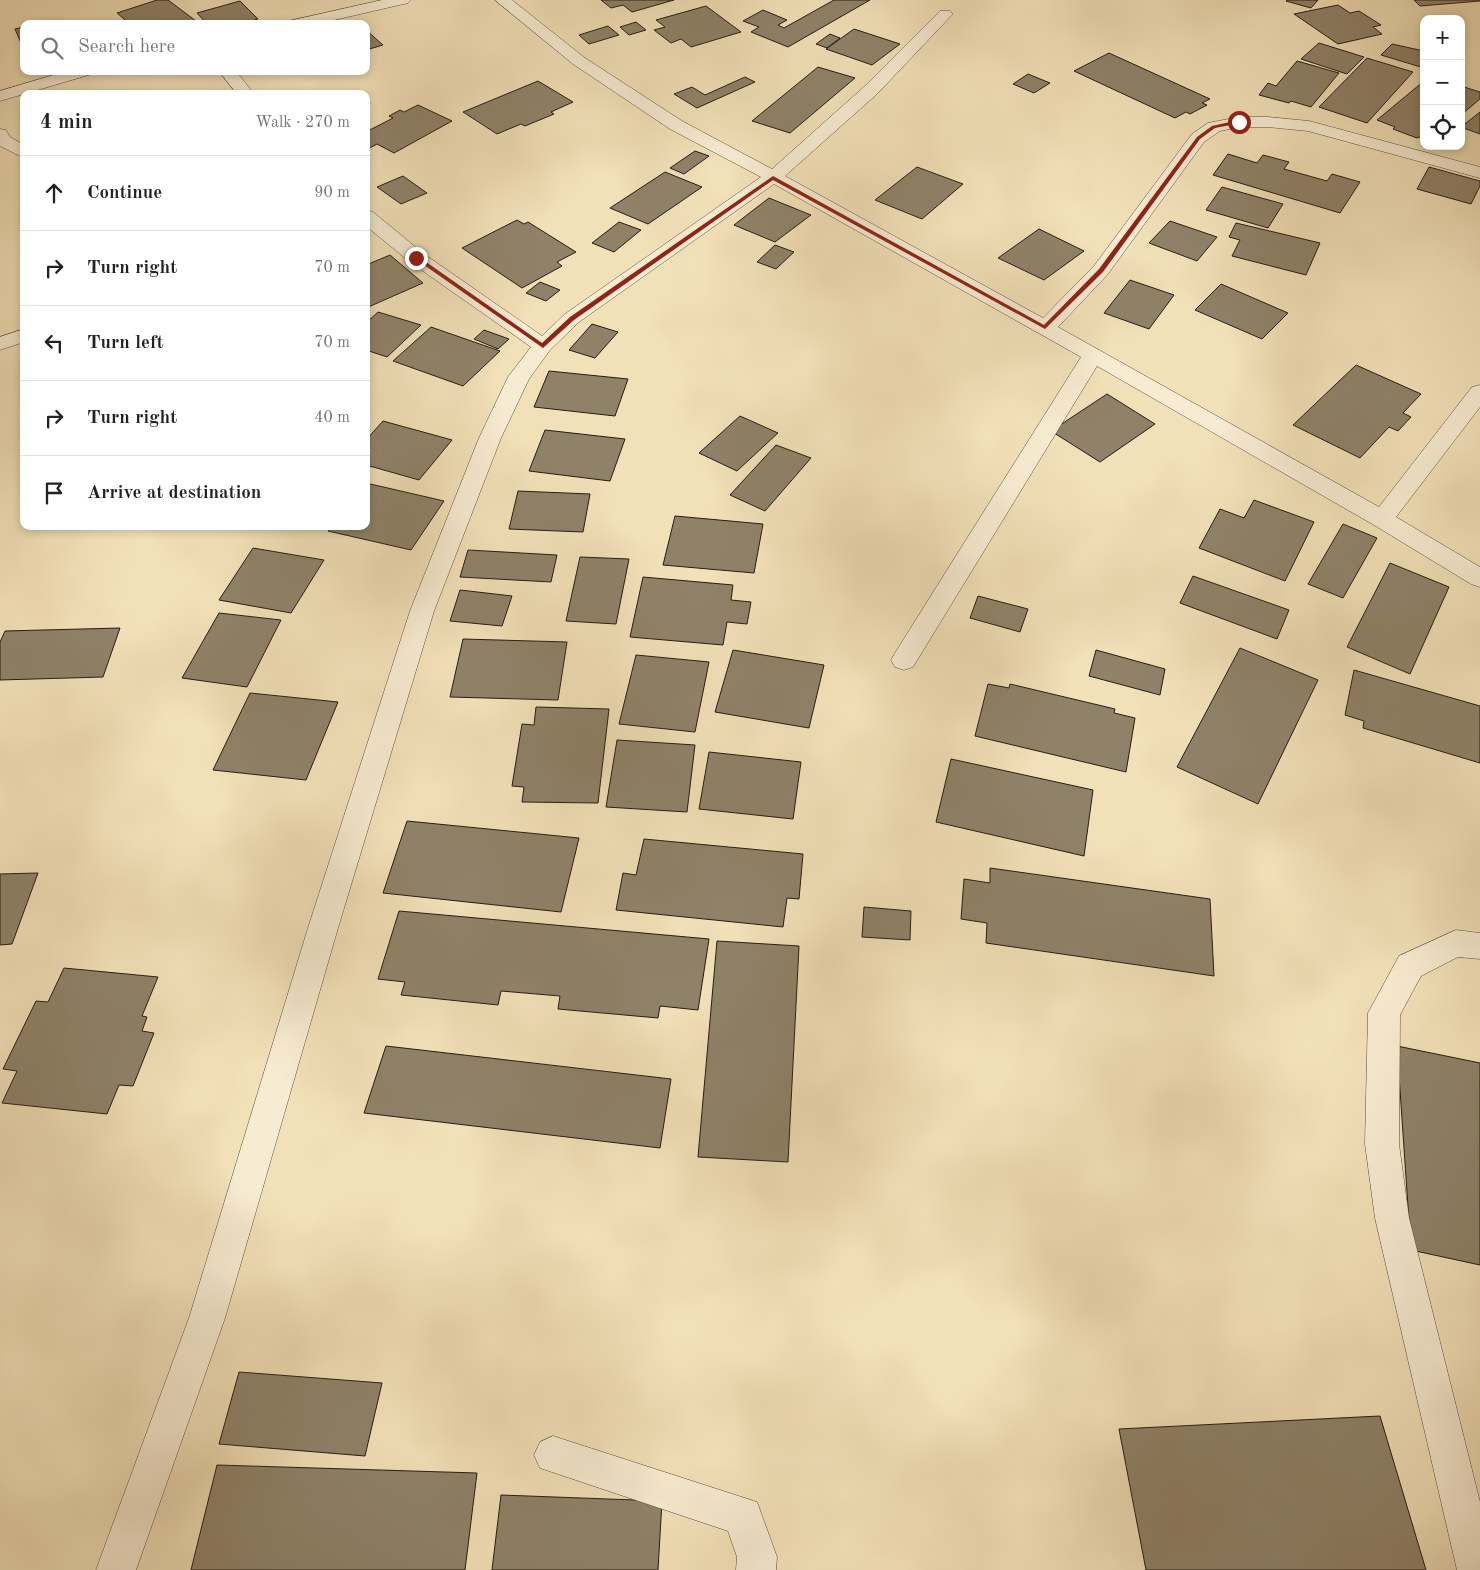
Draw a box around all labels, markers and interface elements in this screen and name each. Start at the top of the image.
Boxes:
map controls [1420,15,1465,150]
button: + [1420,15,1465,60]
search box [20,20,370,75]
icon: search [38,34,66,62]
text: Search here [78,38,175,57]
button: − [1420,60,1465,105]
button: locate [1420,105,1465,150]
route start [1228,111,1251,134]
text: 4 min [40,112,93,133]
text: Walk · 270 m [255,115,350,131]
icon: ahead [40,179,68,207]
text: Continue [87,184,162,203]
text: 90 m [314,185,350,201]
route end [405,247,428,270]
icon: right [40,254,68,282]
text: Turn right [87,259,177,278]
text: 70 m [314,260,350,276]
icon: left [40,329,68,357]
text: Turn left [87,334,164,353]
text: 70 m [314,335,350,351]
icon: right [40,404,68,432]
text: Turn right [87,409,177,428]
text: 40 m [314,410,350,426]
icon: arrive [40,479,68,507]
text: Arrive at destination [87,484,261,503]

